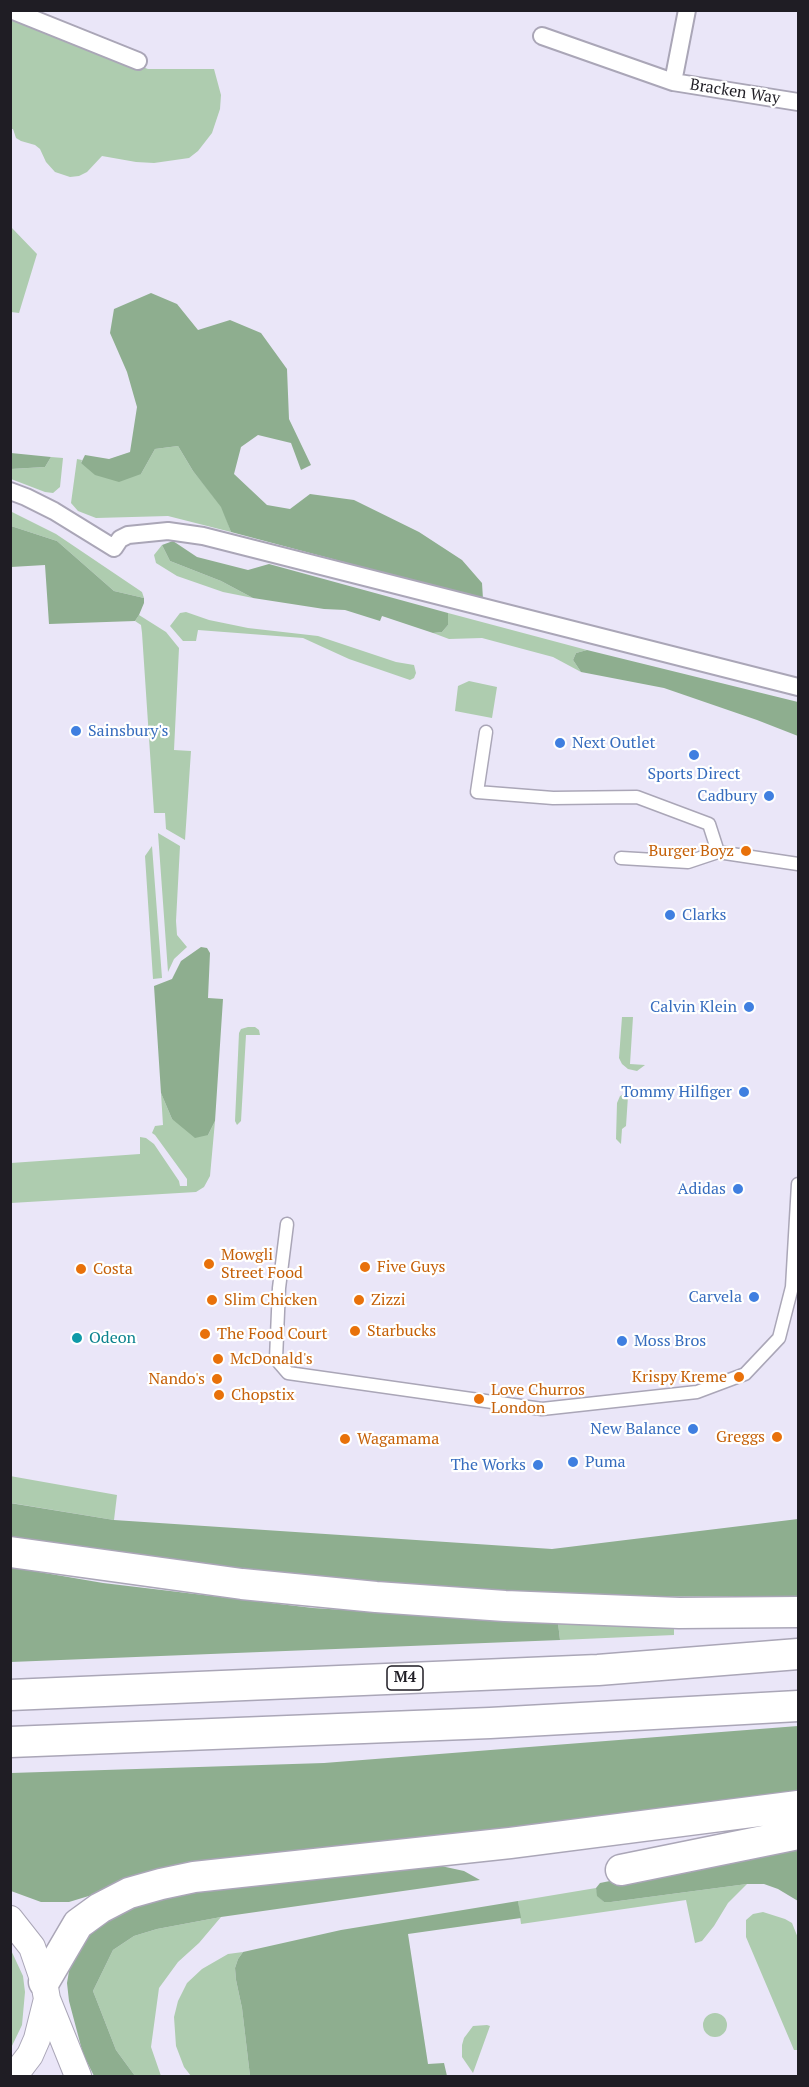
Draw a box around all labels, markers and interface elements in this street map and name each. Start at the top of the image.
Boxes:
street label: Bracken Way [689,75,781,109]
place label: Sainsbury's [88,721,168,741]
marker: Sainsbury's [69,724,83,738]
place label: Next Outlet [572,733,655,753]
marker: Next Outlet [553,736,567,750]
marker: Sports Direct [687,748,701,762]
place label: Sports Direct [647,764,741,784]
place label: Cadbury [697,786,757,806]
marker: Cadbury [762,789,776,803]
place label: Burger Boyz [648,841,734,861]
marker: Burger Boyz [739,844,753,858]
place label: Clarks [682,905,727,925]
marker: Clarks [663,908,677,922]
place label: Calvin Klein [650,997,737,1017]
marker: Calvin Klein [742,1000,756,1014]
place label: Tommy Hilfiger [621,1082,732,1102]
marker: Tommy Hilfiger [737,1085,751,1099]
place label: Adidas [677,1179,726,1199]
marker: Adidas [731,1182,745,1196]
place label: Mowgli Street Food [221,1245,303,1283]
marker: Mowgli Street Food [202,1257,216,1271]
place label: Five Guys [377,1257,445,1277]
place label: Costa [93,1259,133,1279]
marker: Five Guys [358,1260,372,1274]
marker: Costa [74,1262,88,1276]
place label: Carvela [688,1287,742,1307]
place label: Slim Chicken [224,1290,317,1310]
place label: Zizzi [371,1290,406,1310]
marker: Carvela [747,1290,761,1304]
marker: Slim Chicken [205,1293,219,1307]
marker: Zizzi [352,1293,366,1307]
place label: Starbucks [367,1321,436,1341]
place label: The Food Court [217,1324,327,1344]
marker: Starbucks [348,1324,362,1338]
marker: The Food Court [198,1327,212,1341]
place label: Odeon [89,1328,136,1348]
marker: Odeon [70,1331,84,1345]
place label: Moss Bros [634,1331,706,1351]
marker: Moss Bros [615,1334,629,1348]
place label: McDonald's [230,1349,313,1369]
marker: McDonald's [211,1352,225,1366]
place label: Krispy Kreme [632,1367,727,1387]
place label: Nando's [149,1369,205,1389]
marker: Krispy Kreme [732,1370,746,1384]
marker: Nando's [210,1372,224,1386]
place label: Love Churros London [491,1380,585,1418]
place label: Chopstix [231,1385,295,1405]
marker: Chopstix [212,1388,226,1402]
marker: Love Churros London [472,1392,486,1406]
place label: New Balance [590,1419,681,1439]
marker: New Balance [686,1422,700,1436]
place label: Greggs [716,1427,765,1447]
place label: Wagamama [357,1429,439,1449]
marker: Greggs [770,1430,784,1444]
marker: Wagamama [338,1432,352,1446]
place label: Puma [585,1452,626,1472]
place label: The Works [451,1455,526,1475]
marker: Puma [566,1455,580,1469]
marker: The Works [531,1458,545,1472]
road number: M4 [387,1666,423,1690]

